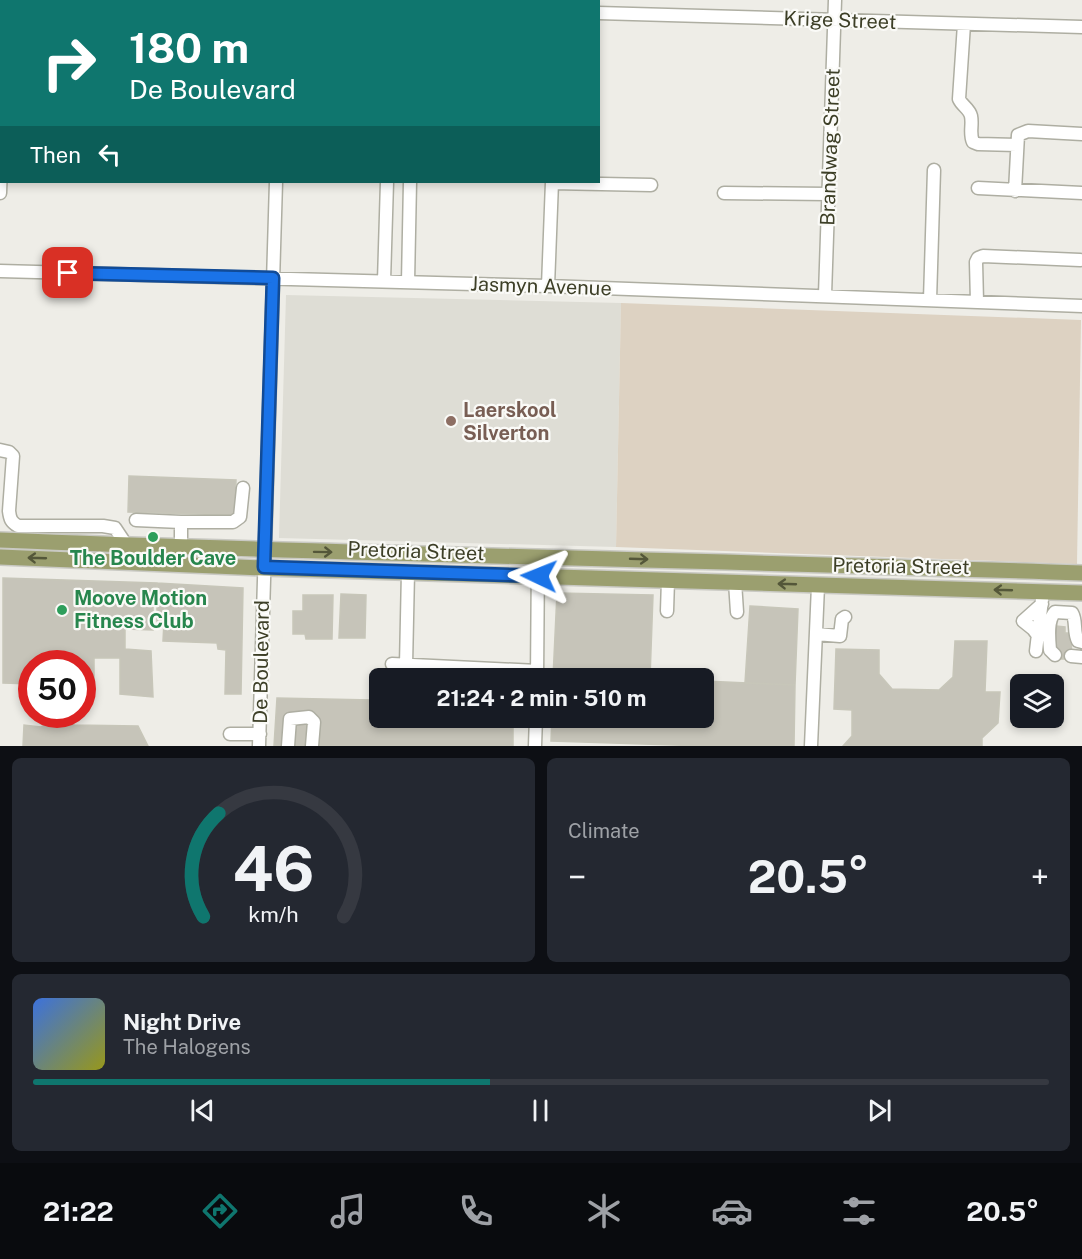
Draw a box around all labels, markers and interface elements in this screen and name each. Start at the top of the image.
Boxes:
street label: Krige Street [783,6,897,34]
text: 180 m [129,23,249,72]
icon: right [30,24,108,102]
street label: Brandwag Street [815,68,845,226]
text: De Boulevard [129,73,296,105]
icon: left [93,138,126,171]
text: Then [30,142,81,168]
pin [42,247,93,298]
icon: arrive [51,256,84,289]
street label: Jasmyn Avenue [470,272,612,300]
place label: Laerskool Silverton [463,398,557,445]
marker: Laerskool Silverton [444,414,458,428]
marker: The Boulder Cave [146,530,160,544]
street label: Pretoria Street [347,537,485,565]
position arrow [507,544,571,608]
place label: The Boulder Cave [70,546,236,570]
one-way arrow [313,546,333,558]
one-way arrow [28,553,48,564]
one-way arrow [628,553,648,564]
street label: Pretoria Street [832,553,970,579]
one-way arrow [777,579,797,590]
one-way arrow [993,584,1013,596]
place label: Moove Motion Fitness Club [74,586,207,633]
street label: De Boulevard [248,600,274,724]
marker: Moove Motion Fitness Club [55,603,69,617]
speed limit sign: 50 [18,650,96,728]
map controls [1010,674,1064,728]
button: layers [1010,674,1064,728]
text: 21:24 · 2 min · 510 m [437,685,647,711]
text: Climate [568,819,640,843]
text: 46 [232,832,315,905]
text: 20.5° [748,850,869,903]
text: − [568,858,586,896]
text: + [1031,858,1049,896]
text: km/h [248,902,299,927]
text: Night Drive [123,1009,241,1035]
text: The Halogens [123,1035,251,1059]
icon: previous [186,1094,219,1127]
icon: pause [524,1094,557,1127]
icon: next [863,1094,896,1127]
icon: directions [199,1190,241,1232]
icon: music [327,1190,369,1232]
icon: phone [455,1190,497,1232]
icon: climate [583,1190,625,1232]
icon: car [711,1190,753,1232]
icon: filters [838,1190,880,1232]
text: 21:22 [43,1195,114,1227]
text: 20.5° [966,1195,1039,1227]

